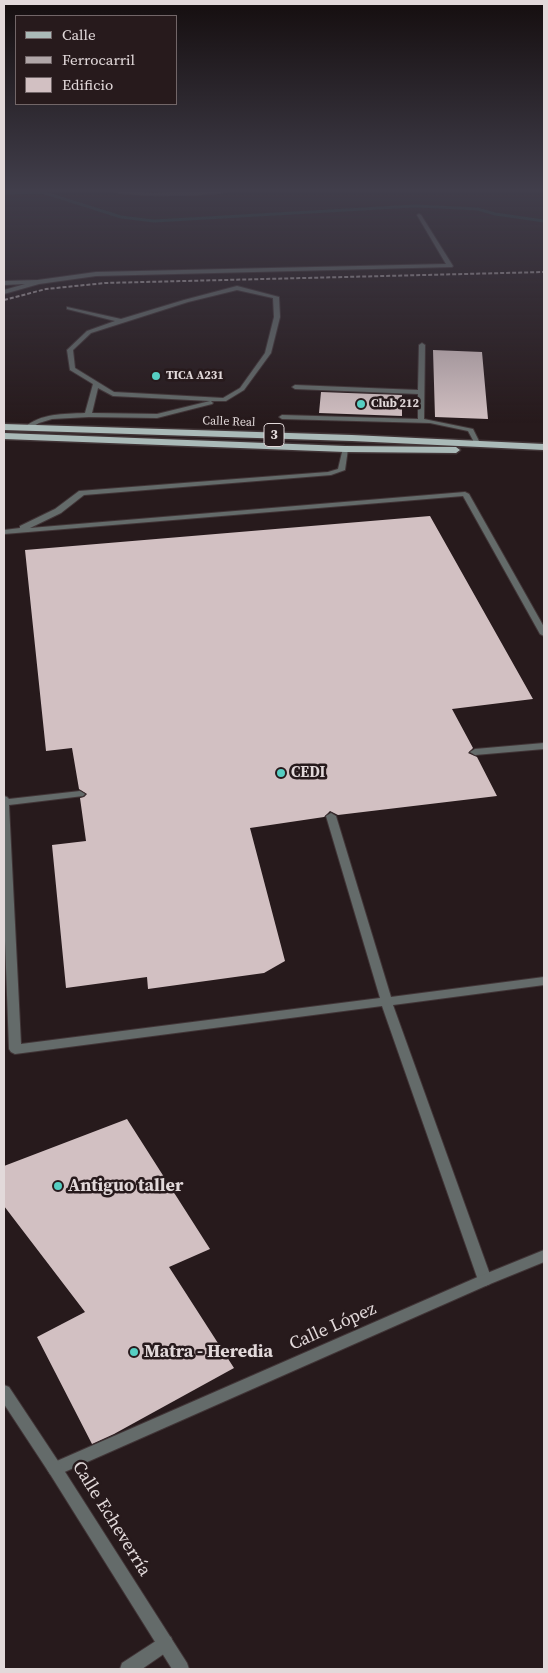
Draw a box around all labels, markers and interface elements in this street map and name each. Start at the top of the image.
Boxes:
legend [15,15,178,105]
text: Calle [62,24,96,45]
text: Ferrocarril [62,49,135,70]
text: Edificio [62,74,113,95]
place label: TICA A231 [166,369,224,383]
marker: TICA A231 [150,370,162,382]
place label: Club 212 [371,397,419,411]
marker: Club 212 [355,398,367,410]
street label: Calle Real [202,414,256,430]
road number: 3 [264,424,284,446]
place label: CEDI [291,764,325,782]
marker: CEDI [275,767,287,779]
place label: Antiguo taller [68,1175,183,1197]
marker: Antiguo taller [52,1180,64,1192]
street label: Calle López [286,1298,380,1356]
place label: Matra - Heredia [144,1341,273,1363]
marker: Matra - Heredia [128,1346,140,1358]
street label: Calle Echeverría [67,1457,155,1581]

